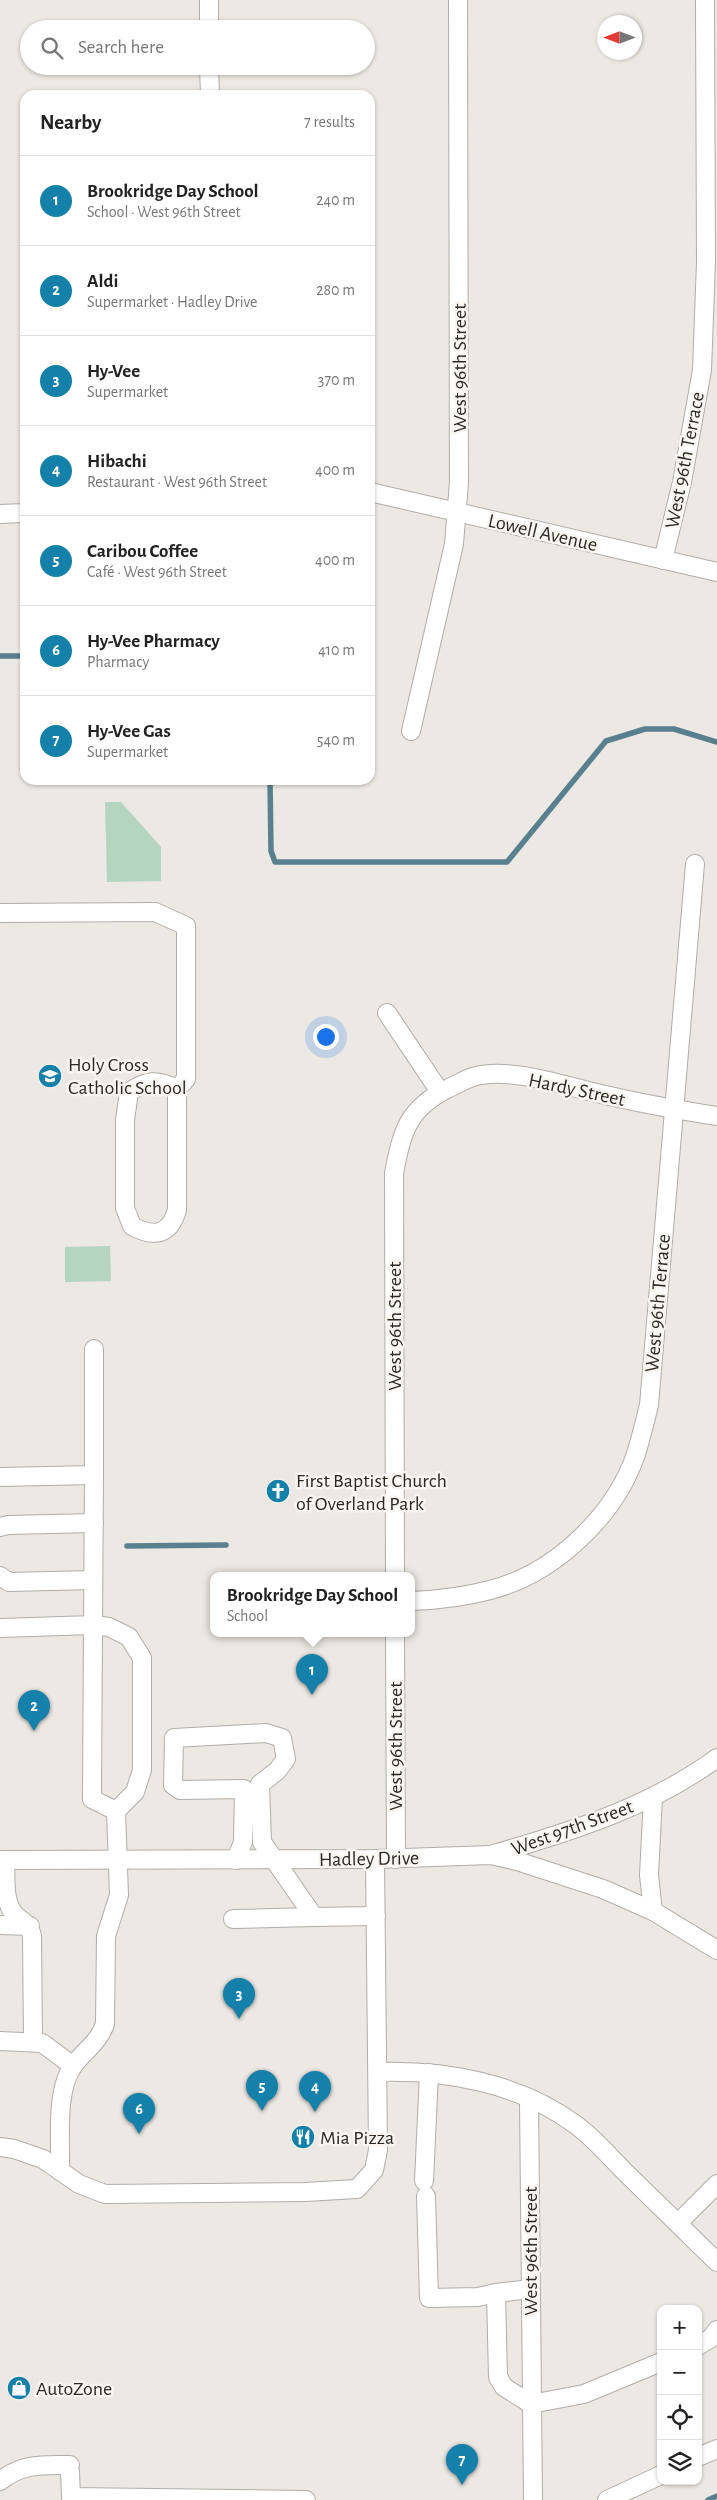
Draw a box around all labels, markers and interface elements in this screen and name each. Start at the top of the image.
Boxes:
north arrow [597,15,642,60]
search box [20,20,375,75]
icon: search [38,34,66,62]
text: Search here [78,38,164,57]
text: Nearby [40,112,101,133]
text: 7 results [304,114,355,130]
text: Brookridge Day School [87,182,259,201]
text: 1 [53,192,59,208]
text: 240 m [316,192,355,208]
text: School · West 96th Street [87,204,241,220]
text: Aldi [87,272,119,291]
text: 2 [52,282,60,298]
text: 280 m [316,282,355,298]
text: Supermarket · Hadley Drive [87,294,257,310]
street label: West 96th Street [450,303,470,433]
text: Hy-Vee [87,362,140,381]
text: 3 [53,372,59,388]
text: 370 m [318,372,355,388]
text: Supermarket [87,384,168,400]
street label: West 96th Terrace [662,390,708,530]
text: Hibachi [87,452,147,471]
text: 4 [52,462,60,478]
text: 400 m [315,462,355,478]
text: Restaurant · West 96th Street [87,474,267,490]
street label: Lowell Avenue [486,511,599,555]
text: Caribou Coffee [87,542,198,561]
text: 5 [53,552,59,568]
text: 400 m [315,552,355,568]
text: Café · West 96th Street [87,564,227,580]
text: Hy-Vee Pharmacy [87,632,220,651]
text: 6 [52,642,60,658]
text: 410 m [318,642,355,658]
text: Pharmacy [87,654,149,670]
text: Hy-Vee Gas [87,722,171,741]
text: 7 [53,732,59,748]
text: 540 m [317,732,355,748]
text: Supermarket [87,744,168,760]
your location [313,1024,339,1050]
place label: Holy Cross Catholic School [68,1055,187,1098]
school or university icon: Holy Cross Catholic School [37,1063,63,1089]
street label: Hardy Street [527,1070,627,1110]
street label: West 96th Terrace [642,1233,674,1373]
street label: West 96th Street [385,1261,405,1391]
place label: First Baptist Church of Overland Park [296,1471,447,1514]
church icon: First Baptist Church of Overland Park [265,1478,291,1504]
popup [210,1572,415,1637]
text: Brookridge Day School [227,1586,398,1605]
text: School [227,1608,268,1624]
pin: 1 [296,1654,328,1695]
street label: West 96th Street [386,1681,406,1811]
pin: 2 [18,1690,50,1731]
street label: West 97th Street [509,1796,637,1859]
street label: Hadley Drive [319,1848,419,1870]
pin: 3 [223,1978,255,2019]
pin: 5 [246,2070,278,2111]
pin: 4 [299,2071,331,2112]
pin: 6 [123,2093,155,2134]
restaurant icon: Mia Pizza [290,2124,316,2150]
place label: Mia Pizza [320,2128,394,2148]
street label: West 96th Street [521,2186,541,2316]
map controls [657,2305,702,2485]
button: + [657,2305,702,2350]
button: − [657,2350,702,2395]
shop icon: AutoZone [6,2375,32,2401]
place label: AutoZone [36,2379,112,2399]
button: locate [657,2395,702,2440]
button: layers [657,2440,702,2485]
pin: 7 [446,2444,478,2485]

